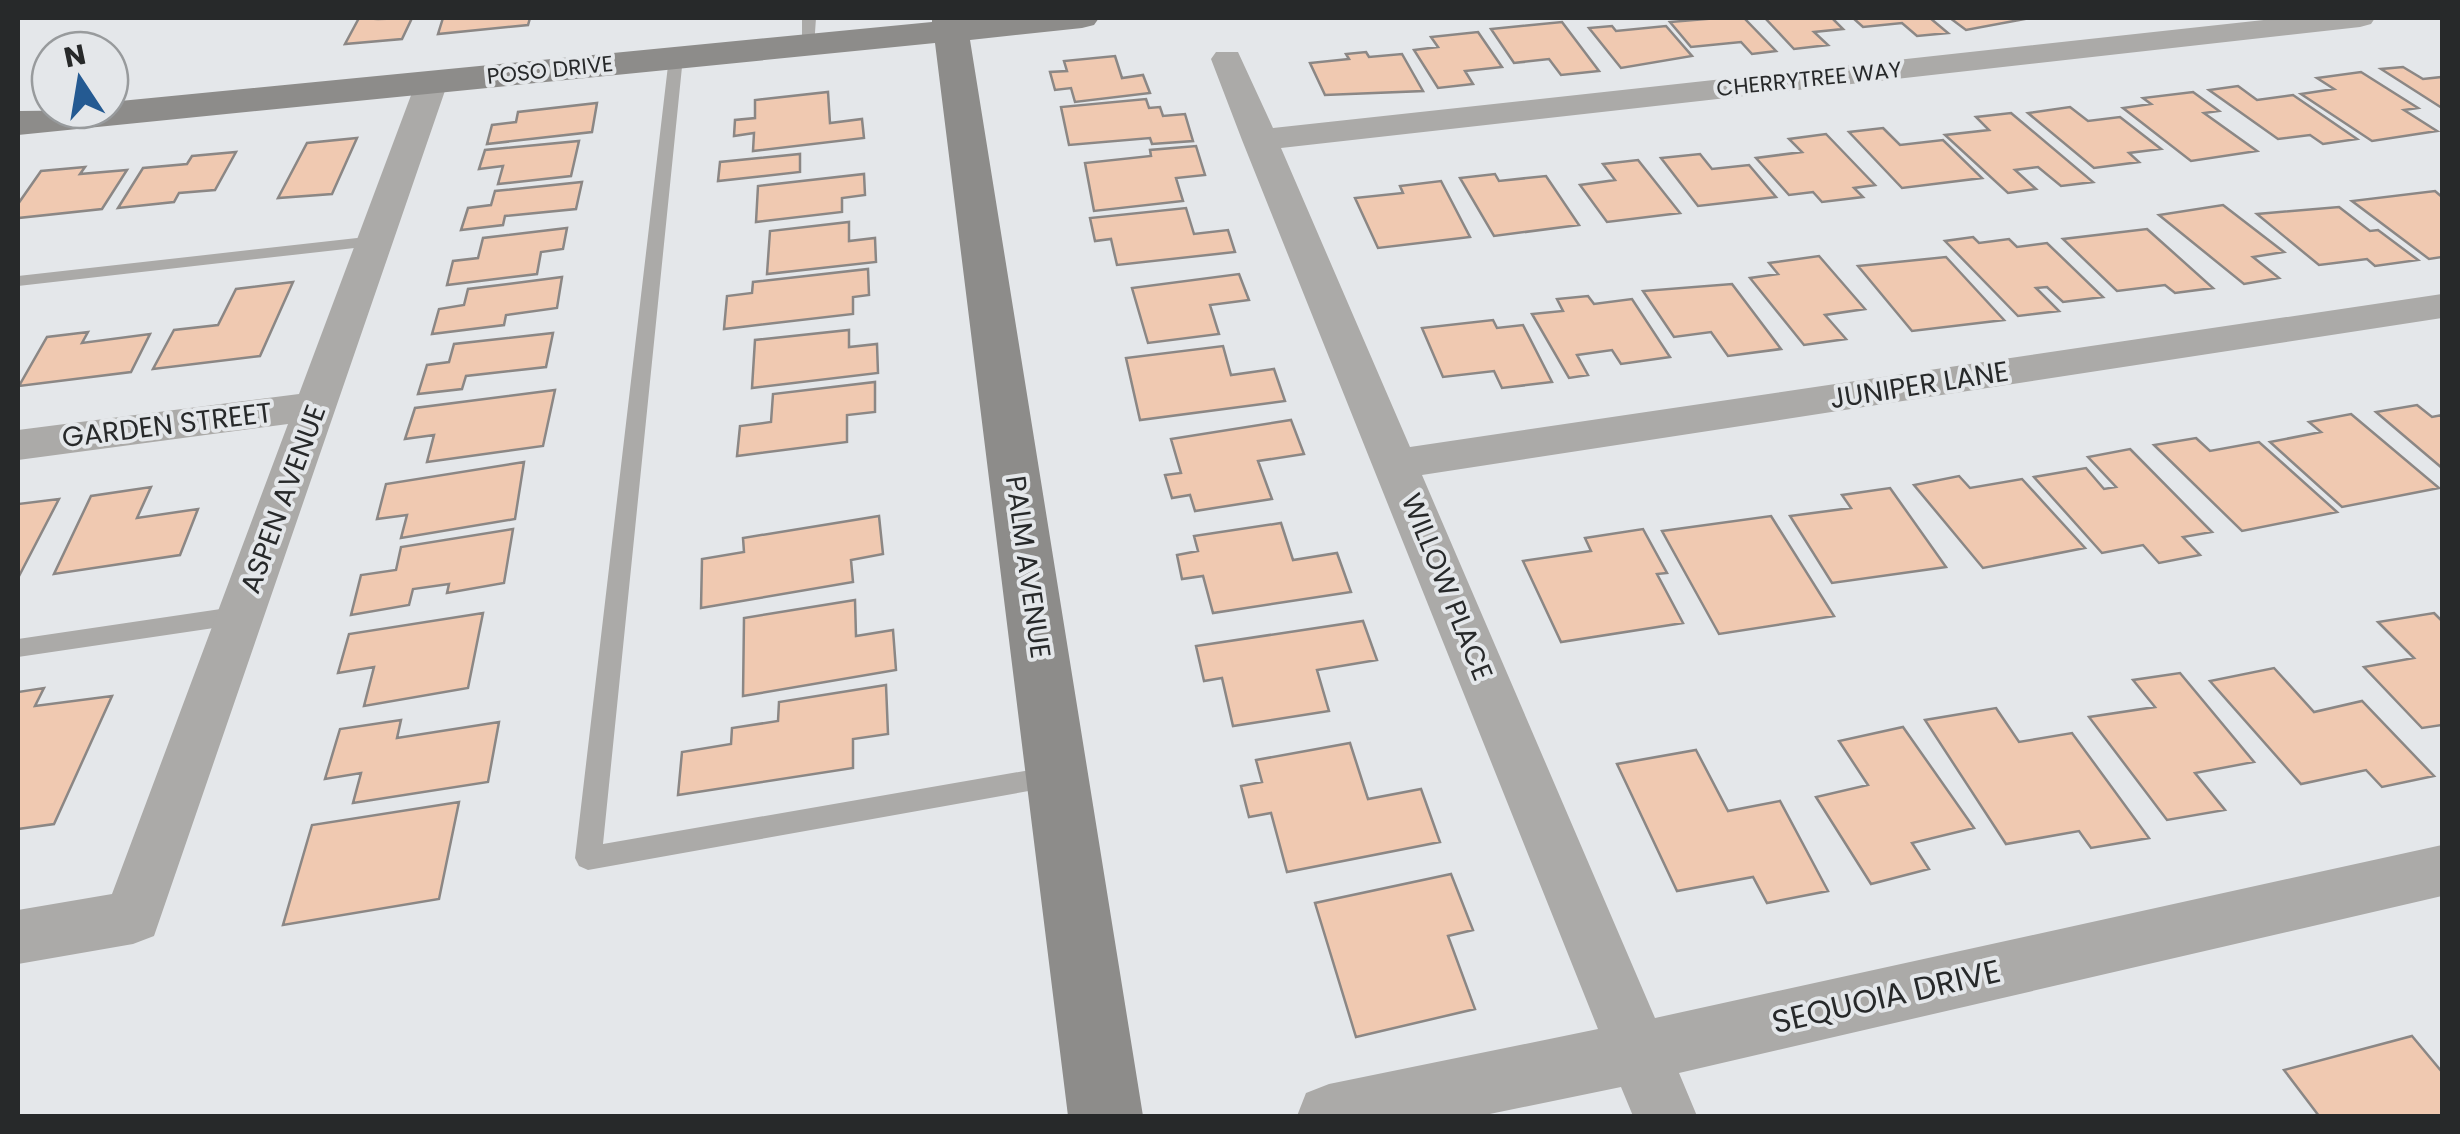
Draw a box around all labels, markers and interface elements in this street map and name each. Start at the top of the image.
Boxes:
north arrow [30,30,130,130]
text: N [61,35,89,77]
street label: POSO DRIVE [485,48,615,92]
street label: CHERRYTREE WAY [1715,54,1903,104]
street label: JUNIPER LANE [1827,352,2011,418]
street label: GARDEN STREET [60,393,274,457]
street label: ASPEN AVENUE [231,399,335,599]
street label: PALM AVENUE [996,473,1060,661]
street label: WILLOW PLACE [1392,488,1502,686]
street label: SEQUOIA DRIVE [1767,948,2005,1044]

